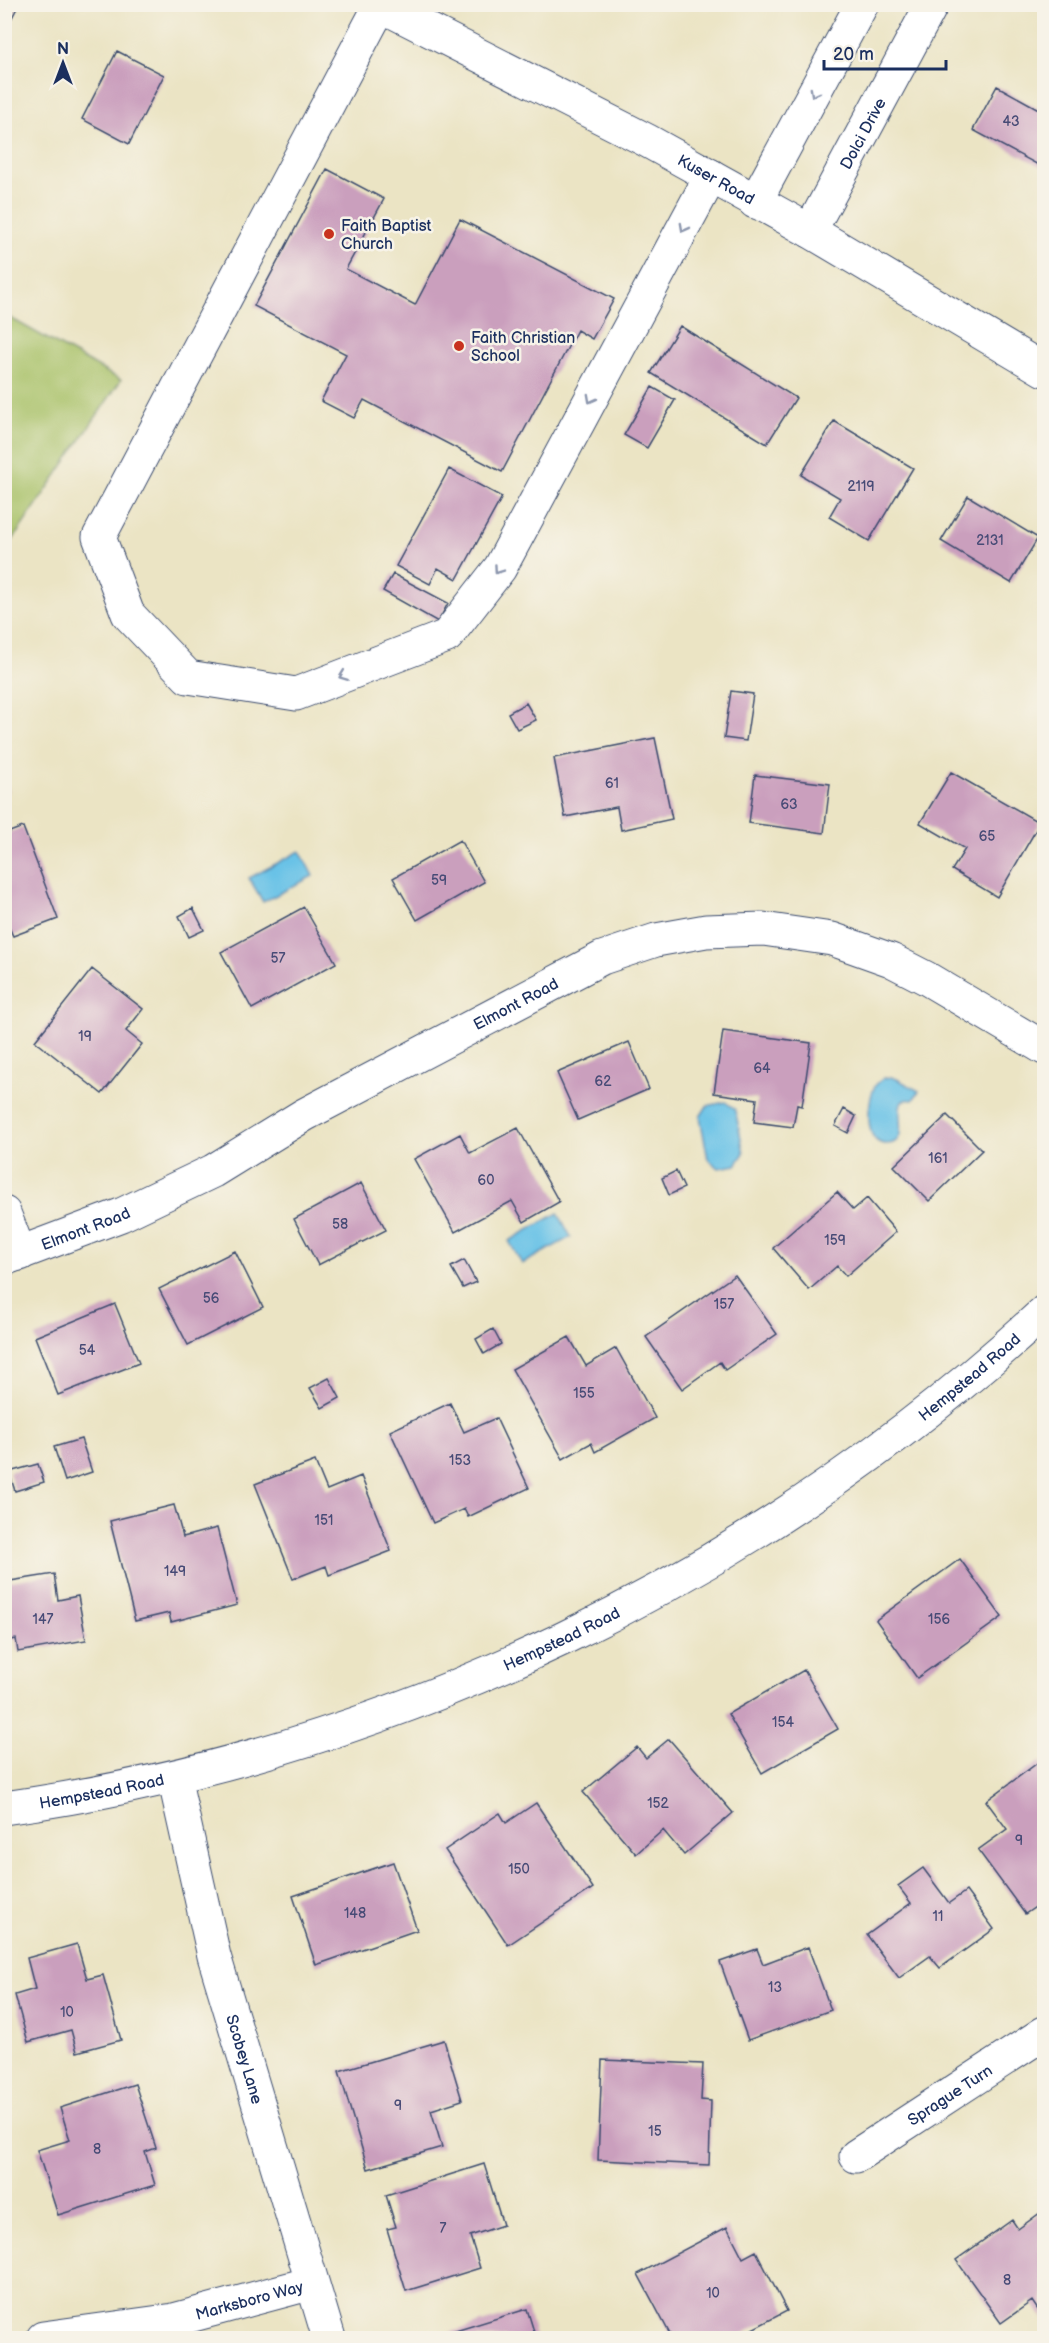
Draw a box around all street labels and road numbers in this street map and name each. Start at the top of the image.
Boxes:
street label: Dolci Drive [837,95,891,173]
street label: Kuser Road [674,151,757,209]
street label: Elmont Road [471,975,562,1035]
street label: Elmont Road [39,1204,134,1255]
street label: Hempstead Road [915,1330,1025,1426]
street label: Hempstead Road [501,1604,624,1676]
street label: Hempstead Road [38,1771,166,1814]
street label: Scobey Lane [221,2012,266,2107]
street label: Sprague Turn [905,2061,996,2130]
street label: Marksboro Way [194,2278,306,2325]

